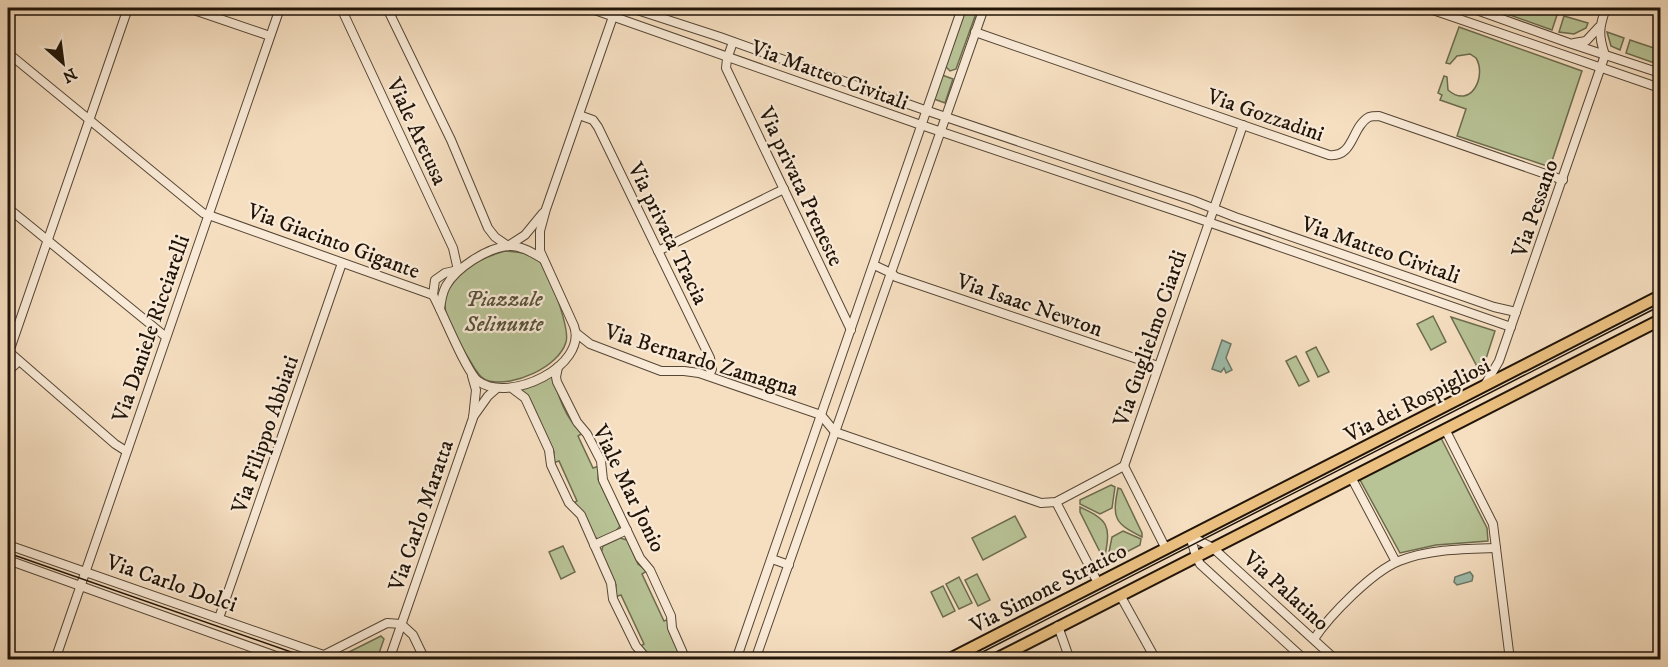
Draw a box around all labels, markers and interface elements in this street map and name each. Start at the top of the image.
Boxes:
north arrow [33,33,93,93]
street label: Via Matteo Civitali [746,34,912,116]
text: N [59,63,80,87]
street label: Viale Aretusa [380,73,453,190]
street label: Via Gozzadini [1203,82,1328,148]
street label: Via privata Preneste [752,102,849,271]
street label: Via Pessano [1506,156,1565,262]
street label: Via privata Tracia [621,157,714,310]
street label: Via Giacinto Gigante [243,197,423,285]
street label: Via Matteo Civitali [1297,210,1463,290]
street label: Via Daniele Ricciarelli [106,231,196,427]
street label: Via Guglielmo Ciardi [1107,247,1193,431]
street label: Via Isaac Newton [952,267,1107,343]
park label: Piazzale Selinunte [464,286,544,338]
street label: Via Bernardo Zamagna [601,318,802,403]
street label: Via Filippo Abbiati [226,352,305,518]
street label: Via dei Rospigliosi [1339,352,1495,449]
street label: Viale Mar Jonio [586,420,671,557]
street label: Via Carlo Maratta [383,436,460,595]
street label: Via Simone Stratico [965,537,1131,640]
street label: Via Palatino [1237,545,1335,637]
street label: Via Carlo Dolci [102,548,240,618]

